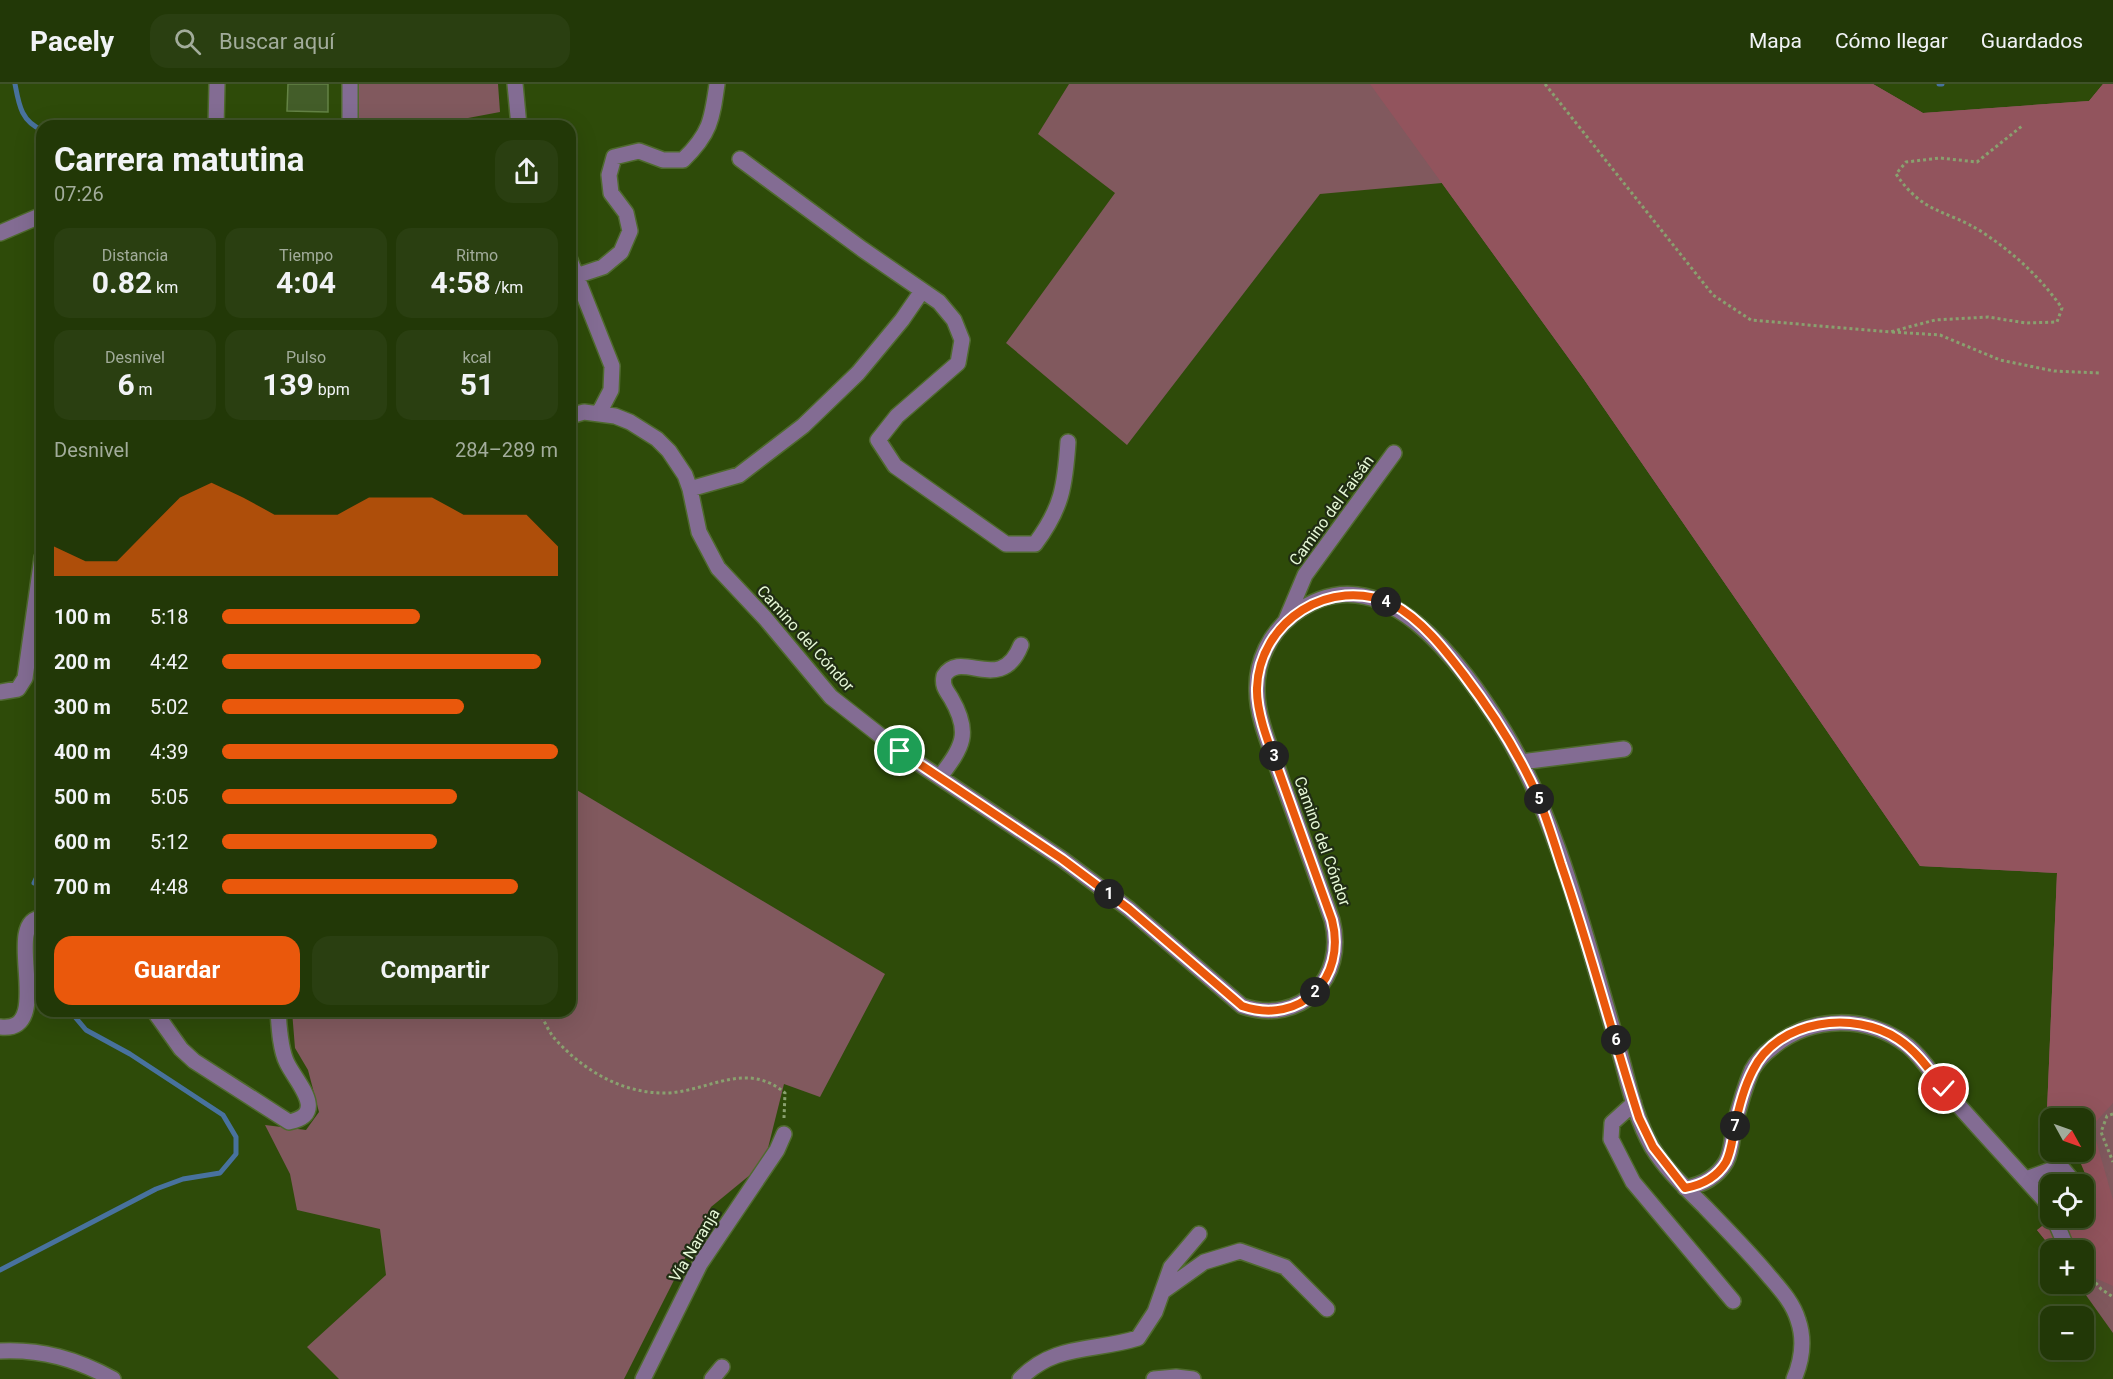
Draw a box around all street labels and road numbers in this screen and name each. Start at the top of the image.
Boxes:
street label: Camino del Faisán [1285,452,1378,569]
street label: Camino del Cóndor [753,581,859,696]
street label: Camino del Cóndor [1290,774,1355,909]
street label: Vía Naranja [665,1205,724,1285]

